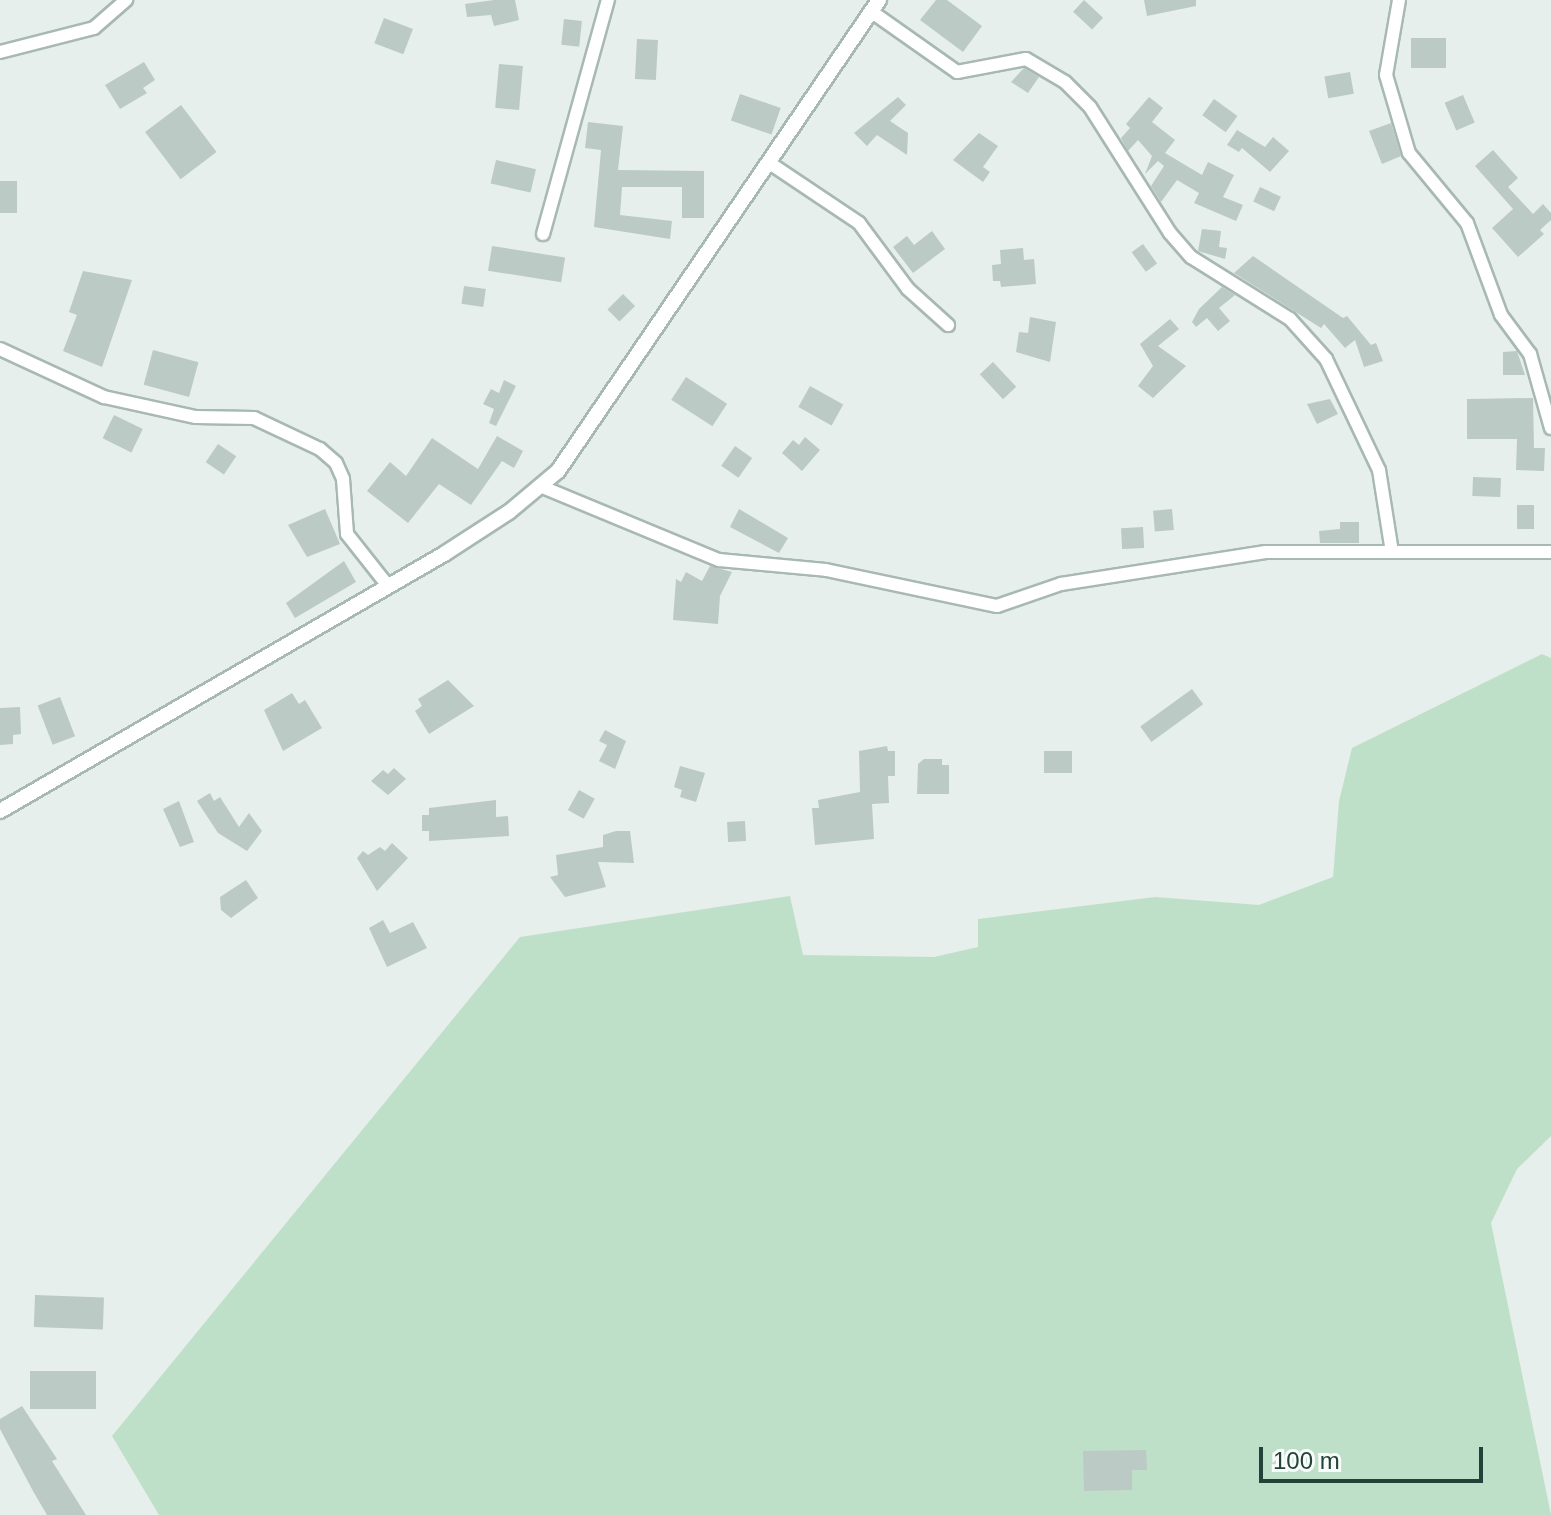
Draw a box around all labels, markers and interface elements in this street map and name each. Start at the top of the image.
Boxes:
scale bar [1263,1431,1487,1481]
text: 100 m [1273,1447,1340,1474]

